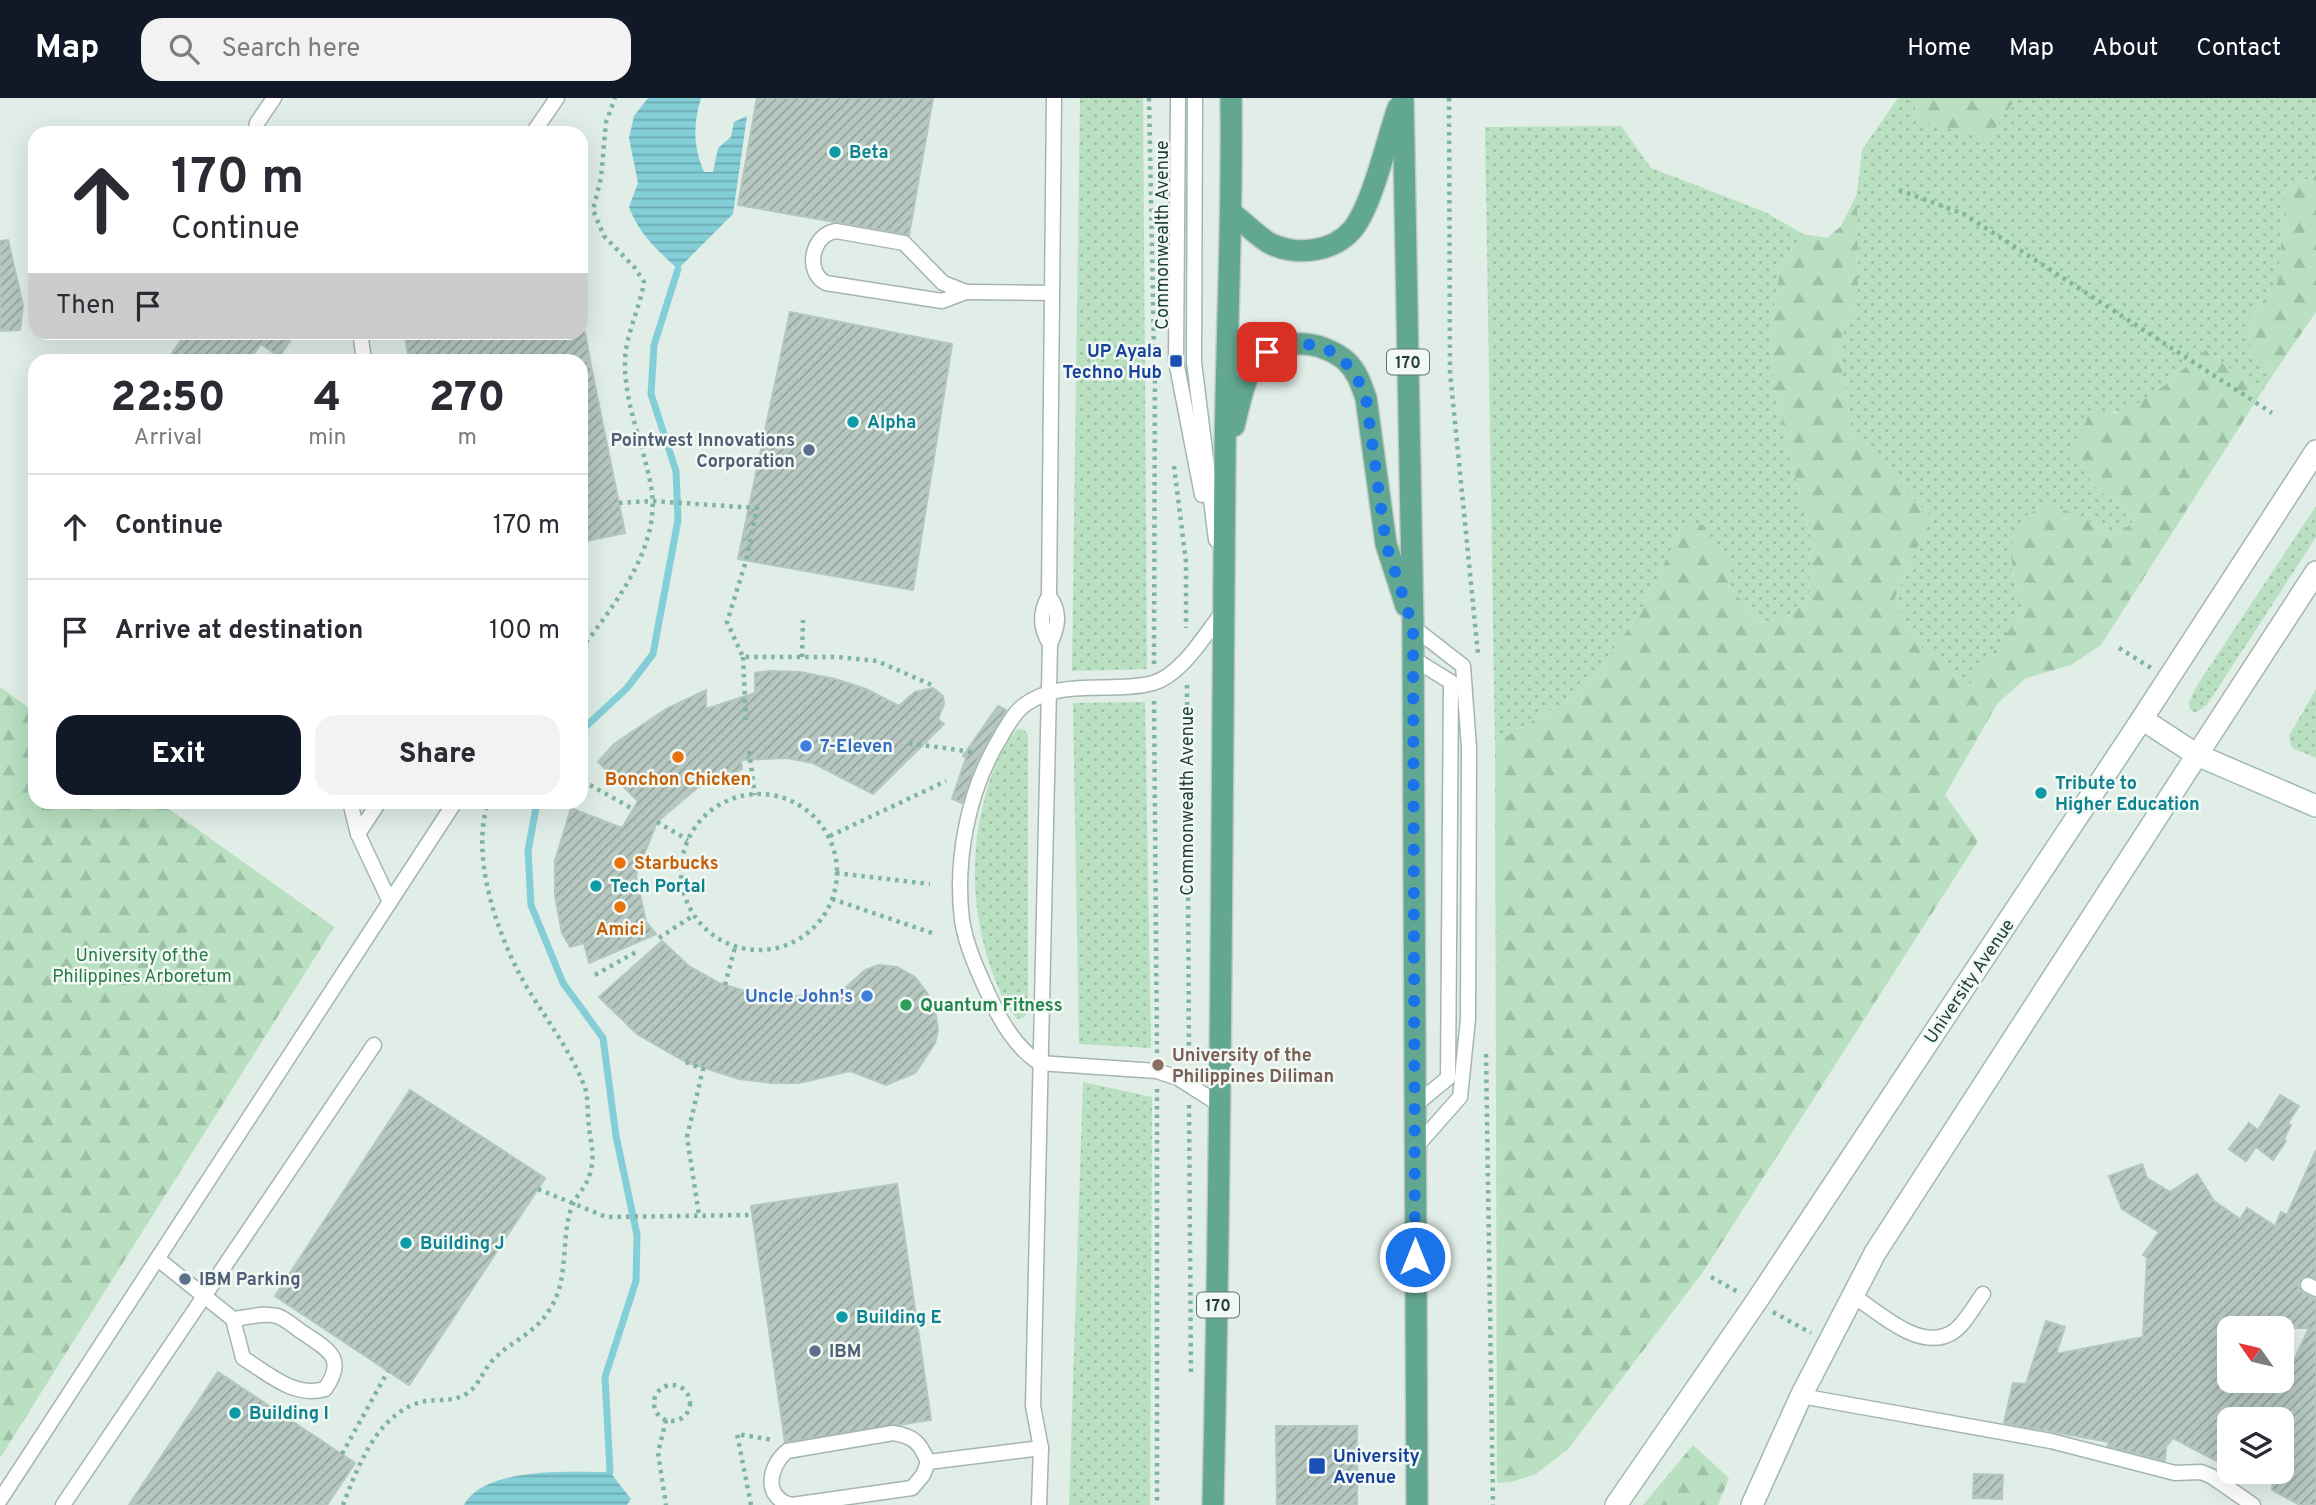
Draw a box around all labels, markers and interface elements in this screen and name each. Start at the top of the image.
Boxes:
search box [141,18,631,81]
text: Map [35,28,99,70]
icon: search [165,30,203,68]
text: Search here [221,33,360,66]
text: Home [1907,34,1971,64]
text: Map [2009,34,2054,64]
text: About [2092,34,2158,64]
text: Contact [2196,34,2281,64]
street label: Commonwealth Avenue [1152,140,1175,330]
place label: Beta [849,142,888,165]
marker: Beta [827,144,843,160]
text: 170 m [171,149,304,211]
icon: ahead [56,154,147,245]
text: Continue [171,210,300,250]
icon: arrive [129,287,167,325]
text: Then [56,290,115,323]
pin [1237,322,1297,382]
icon: arrive [1248,333,1286,371]
place label: UP Ayala Techno Hub [1062,341,1162,385]
road number: 170 [1387,350,1429,374]
marker: UP Ayala Techno Hub [1168,353,1184,369]
text: 22:50 [111,373,226,426]
text: 4 [314,373,341,426]
text: 270 [429,373,505,426]
place label: Alpha [867,412,916,435]
marker: Alpha [845,414,861,430]
text: Arrival [134,424,202,453]
text: min [308,424,347,453]
text: m [458,424,477,453]
place label: Pointwest Innovations Corporation [610,430,795,474]
marker: Pointwest Innovations Corporation [801,442,817,458]
icon: ahead [56,508,94,546]
text: Continue [115,510,223,543]
text: 170 m [493,510,560,543]
icon: arrive [56,613,94,651]
text: Arrive at destination [115,615,363,648]
text: 100 m [489,615,560,648]
street label: Commonwealth Avenue [1177,706,1200,896]
button: Exit [56,715,301,795]
button: Share [315,715,560,795]
place label: 7-Eleven [820,736,893,759]
marker: 7-Eleven [798,738,814,754]
marker: Bonchon Chicken [670,749,686,765]
place label: Bonchon Chicken [605,769,751,792]
place label: Tribute to Higher Education [2055,773,2200,817]
marker: Tribute to Higher Education [2033,785,2049,801]
place label: Starbucks [634,853,719,876]
marker: Starbucks [612,855,628,871]
place label: Tech Portal [610,876,706,899]
marker: Tech Portal [588,878,604,894]
marker: Amici [612,899,628,915]
street label: University Avenue [1920,915,2020,1049]
place label: Amici [596,919,644,942]
park label: University of the Philippines Arboretum [52,945,232,989]
place label: Uncle John's [745,986,853,1009]
marker: Uncle John's [859,988,875,1004]
place label: Quantum Fitness [920,995,1063,1018]
marker: Quantum Fitness [898,997,914,1013]
place label: University of the Philippines Diliman [1172,1045,1334,1089]
marker: University of the Philippines Diliman [1150,1057,1166,1073]
position arrow [1378,1220,1452,1294]
place label: Building J [420,1233,505,1256]
marker: Building J [398,1235,414,1251]
place label: IBM Parking [199,1269,301,1292]
marker: IBM Parking [177,1271,193,1287]
road number: 170 [1197,1292,1239,1317]
place label: Building E [856,1307,942,1330]
marker: Building E [834,1309,850,1325]
north arrow [2217,1316,2294,1393]
map controls [2217,1316,2294,1484]
place label: IBM [829,1341,861,1364]
marker: IBM [807,1343,823,1359]
place label: Building I [249,1403,329,1426]
marker: Building I [227,1405,243,1421]
button: layers [2217,1407,2294,1484]
place label: University Avenue [1333,1446,1420,1490]
marker: University Avenue [1307,1456,1327,1476]

